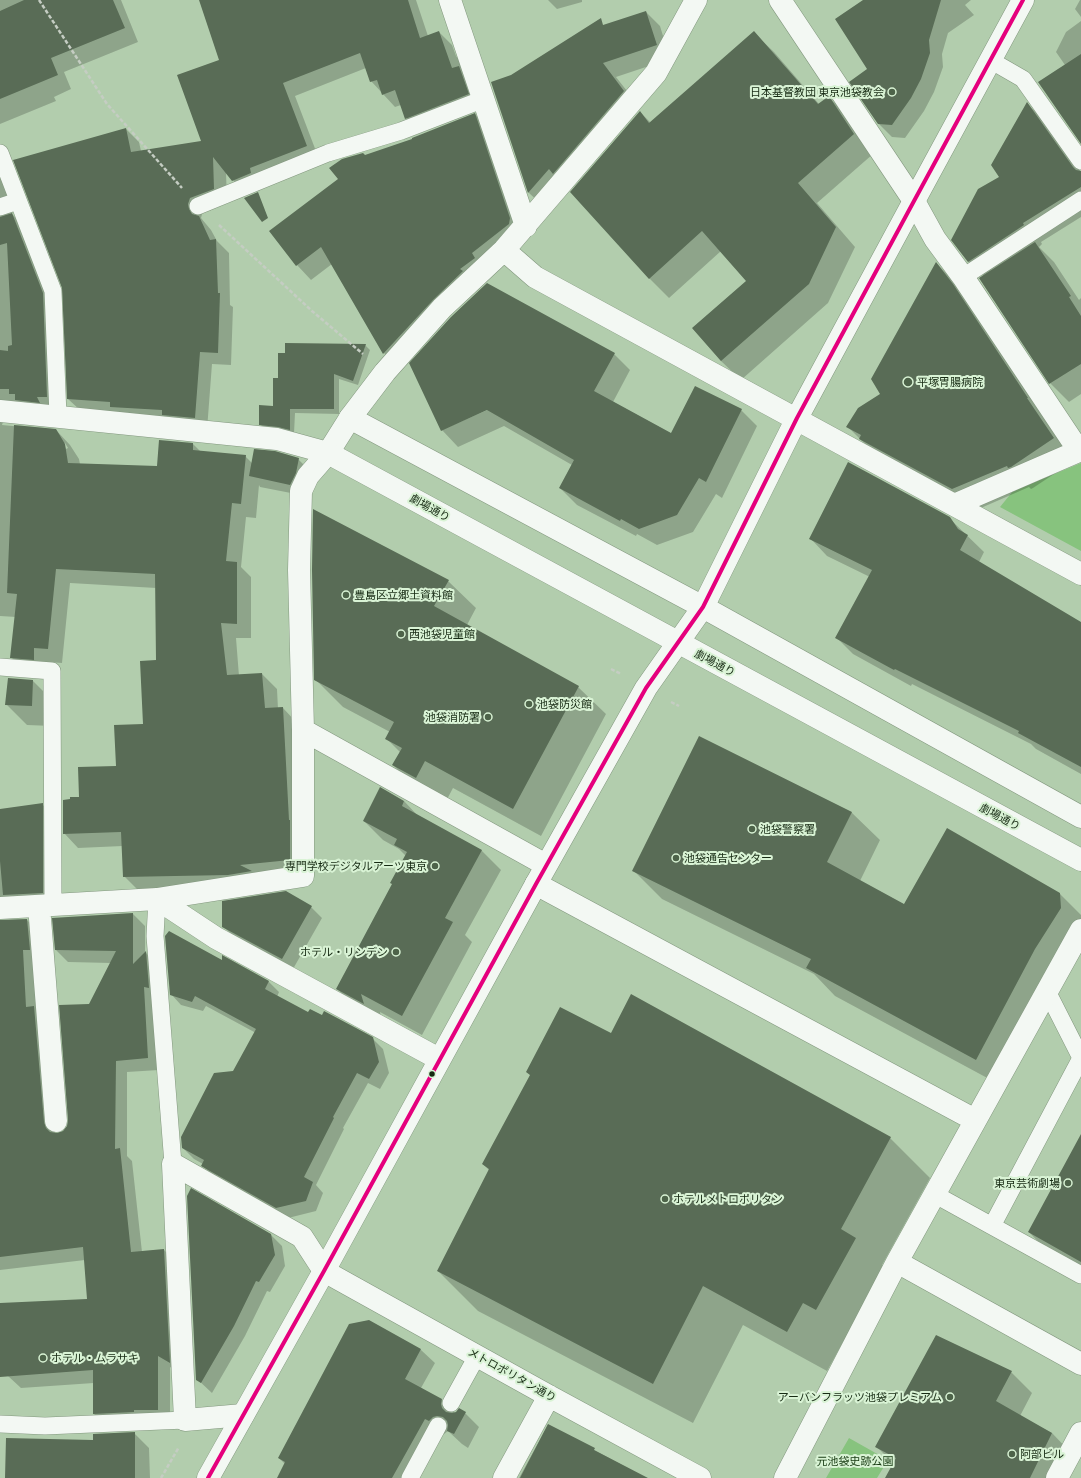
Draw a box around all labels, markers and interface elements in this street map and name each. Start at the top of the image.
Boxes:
place label: 日本基督教団 東京池袋教会 [750,85,884,99]
marker: 日本基督教団 東京池袋教会 [887,87,897,97]
place label: 平塚胃腸病院 [917,375,983,389]
marker: 平塚胃腸病院 [902,376,914,388]
street label: 劇場通り [408,492,452,524]
place label: 豊島区立郷土資料館 [354,588,453,602]
marker: 豊島区立郷土資料館 [341,590,351,600]
place label: 西池袋児童館 [409,627,475,641]
marker: 西池袋児童館 [396,629,406,639]
street label: 劇場通り [692,647,738,679]
place label: 池袋防災館 [537,697,592,711]
marker: 池袋防災館 [524,699,534,709]
place label: 池袋消防署 [425,710,480,724]
marker: 池袋消防署 [483,712,493,722]
street label: 劇場通り [977,801,1023,833]
place label: 池袋警察署 [760,822,815,836]
marker: 池袋警察署 [747,824,757,834]
place label: 池袋通告センター [684,851,772,865]
marker: 池袋通告センター [671,853,681,863]
place label: 専門学校デジタルアーツ東京 [285,859,427,873]
marker: 専門学校デジタルアーツ東京 [430,861,440,871]
place label: ホテル・リンデン [300,945,388,959]
marker: ホテル・リンデン [391,947,401,957]
unlabelled marker [427,1069,437,1079]
place label: 東京芸術劇場 [994,1176,1060,1190]
marker: 東京芸術劇場 [1063,1178,1073,1188]
place label: ホテルメトロポリタン [673,1192,783,1206]
marker: ホテルメトロポリタン [660,1194,670,1204]
street label: メトロポリタン通り [466,1345,558,1405]
place label: ホテル・ムラサキ [51,1351,139,1365]
marker: ホテル・ムラサキ [38,1353,48,1363]
place label: アーバンフラッツ池袋プレミアム [778,1390,942,1404]
marker: アーバンフラッツ池袋プレミアム [945,1392,955,1402]
place label: 阿部ビル [1020,1447,1064,1461]
marker: 阿部ビル [1007,1449,1017,1459]
park label: 元池袋史跡公園 [817,1454,893,1468]

